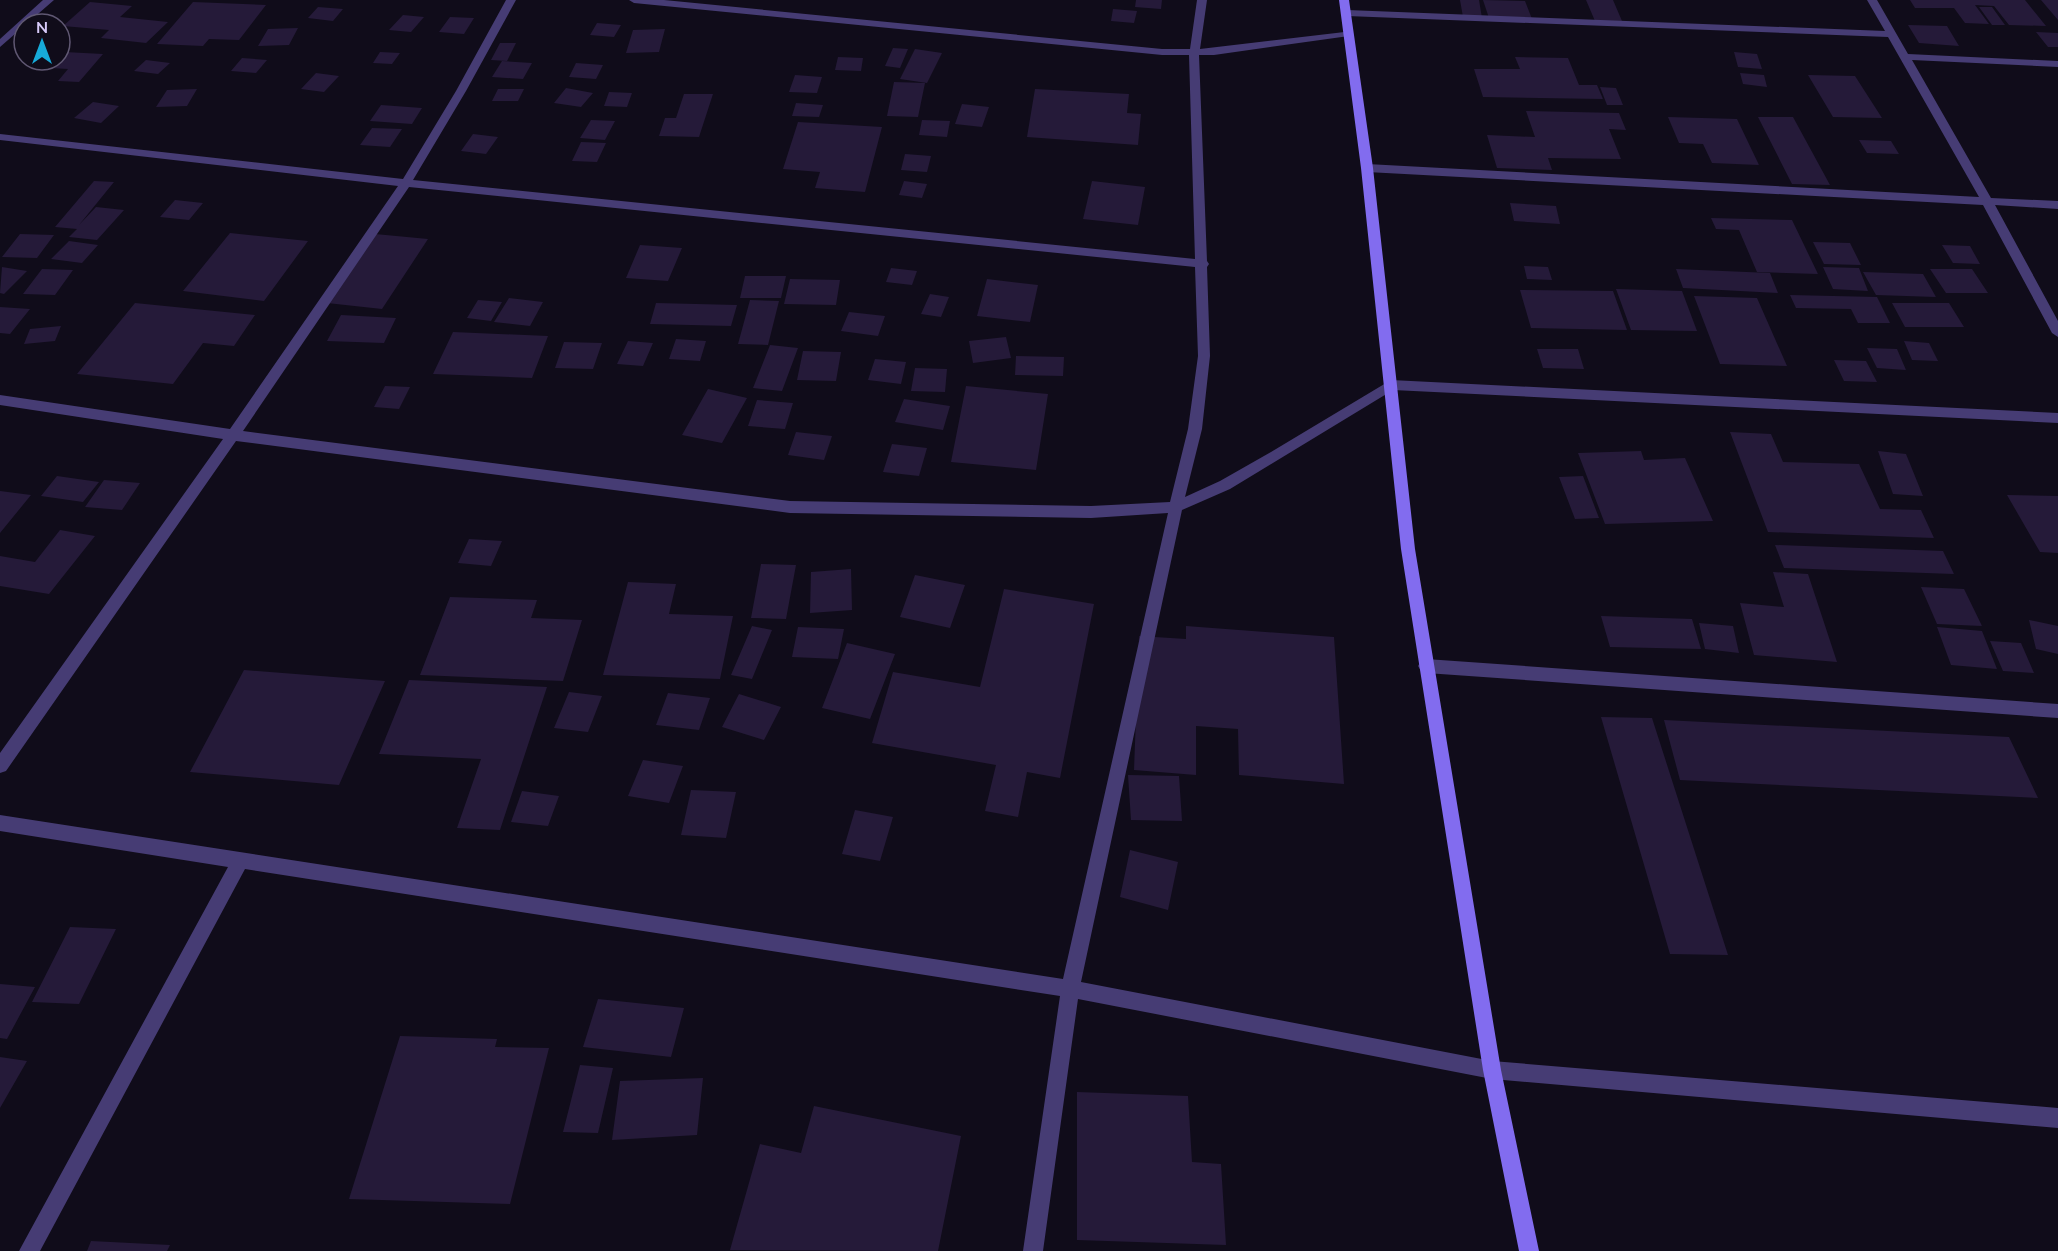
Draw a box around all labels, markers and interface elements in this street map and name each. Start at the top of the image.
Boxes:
north arrow [12,12,72,72]
text: N [36,17,48,37]

